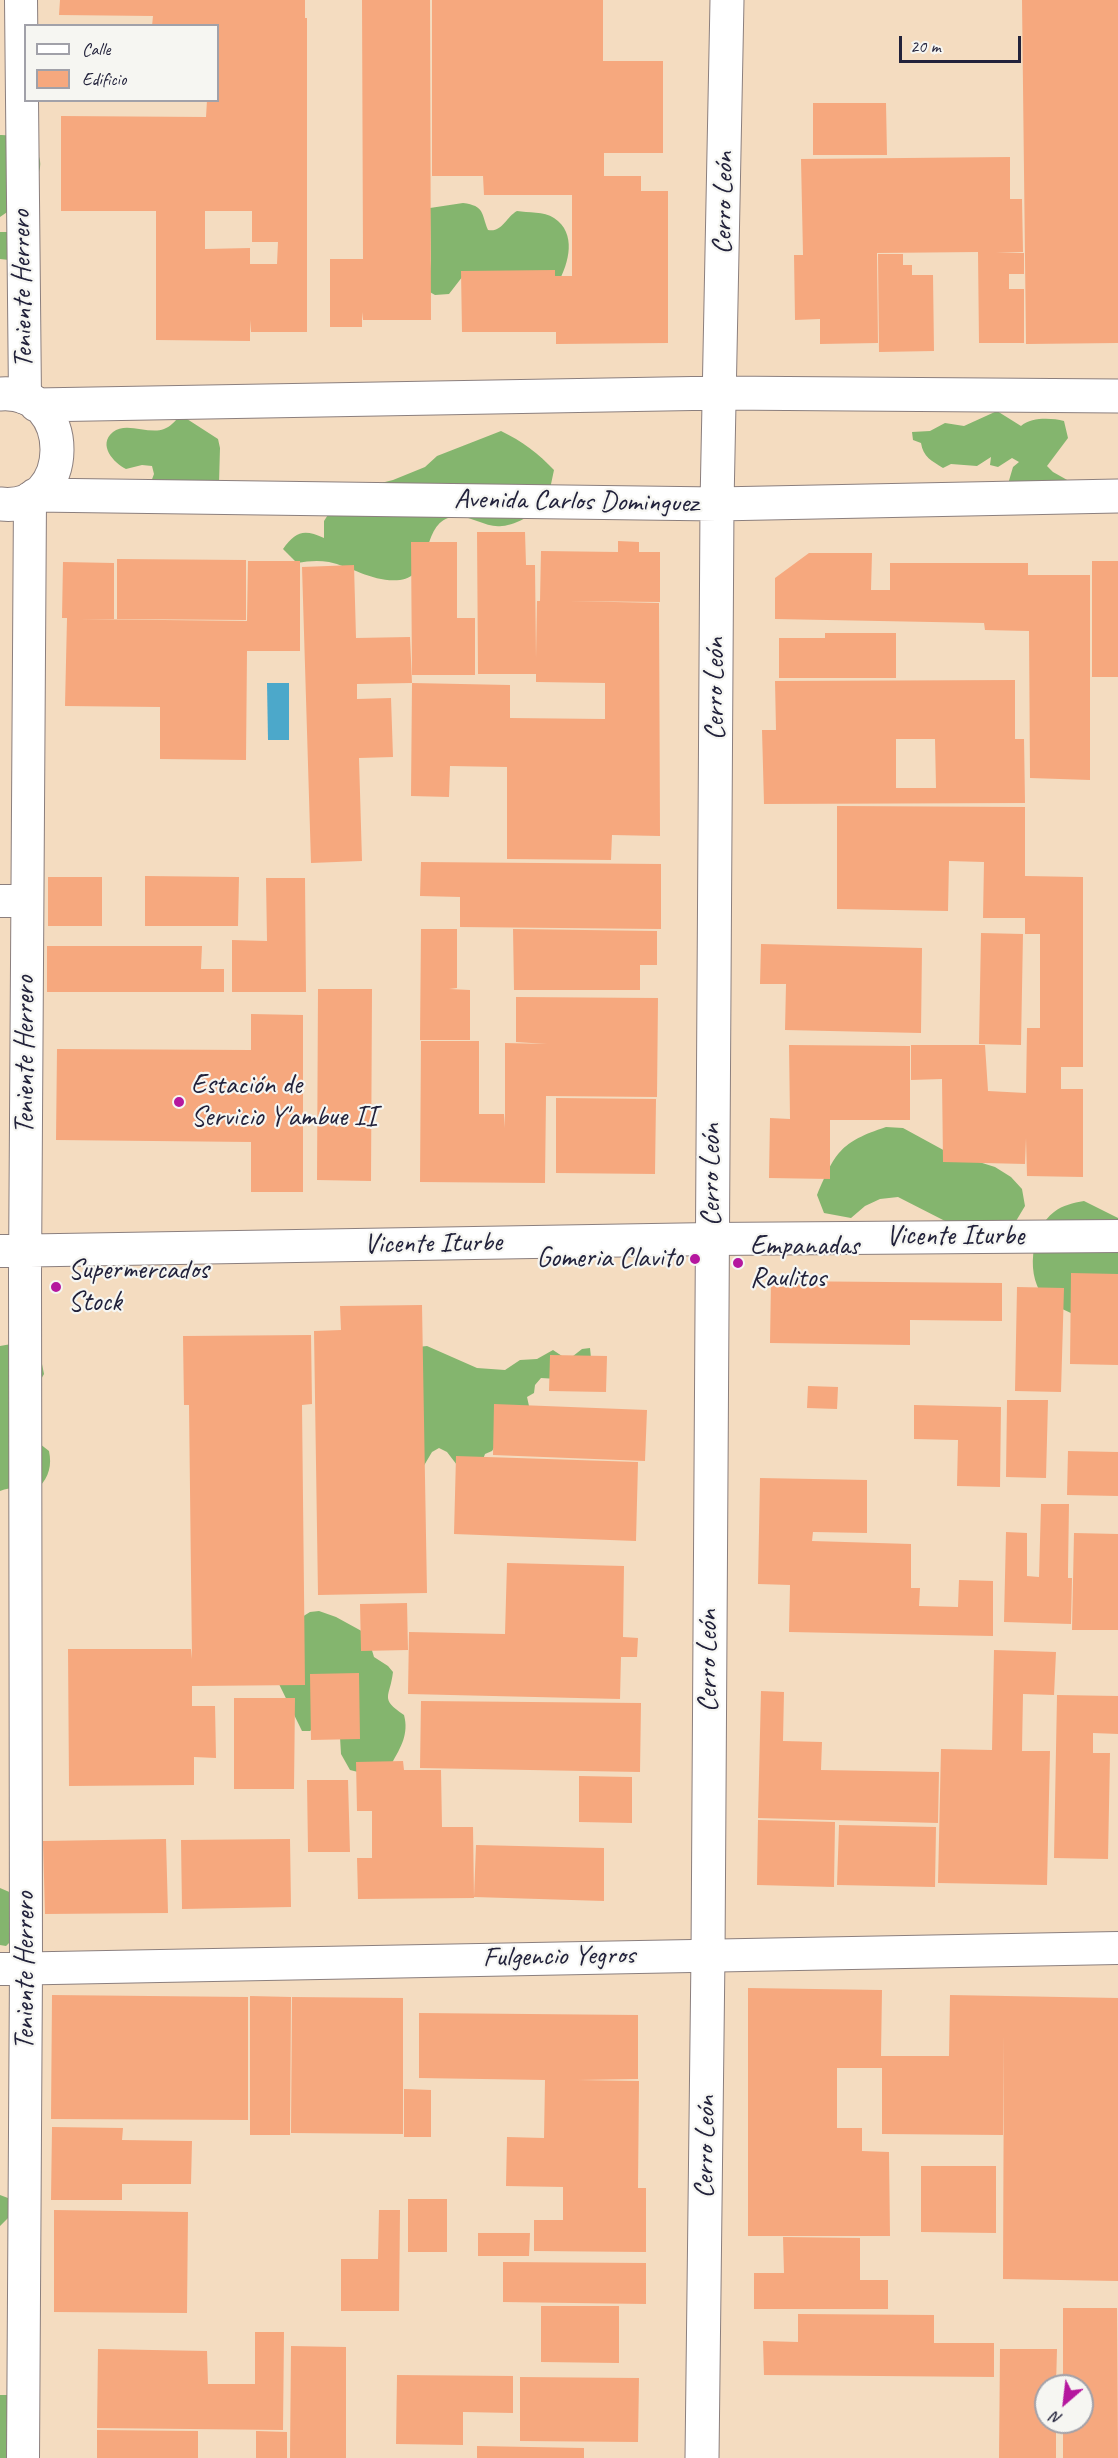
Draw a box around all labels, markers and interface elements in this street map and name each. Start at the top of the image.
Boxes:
legend [24,24,219,102]
scale bar [902,24,1024,62]
text: 20 m [910,35,941,57]
text: Calle [82,38,110,60]
text: Edificio [82,68,126,90]
street label: Cerro León [706,151,742,255]
street label: Teniente Herrero [5,210,41,368]
street label: Avenida Carlos Dominguez [454,483,698,521]
street label: Cerro León [699,638,733,740]
street label: Teniente Herrero [9,976,43,1134]
place label: Estación de Servicio Y'ambue II [191,1069,377,1135]
marker: Estación de Servicio Y'ambue II [172,1095,186,1109]
street label: Cerro León [695,1124,729,1226]
street label: Vicente Iturbe [886,1220,1024,1254]
street label: Vicente Iturbe [364,1226,502,1262]
place label: Empanadas Raulitos [750,1230,859,1296]
place label: Gomeria Clavito [536,1242,683,1276]
marker: Gomeria Clavito [688,1252,702,1266]
place label: Supermercados Stock [68,1254,209,1320]
marker: Empanadas Raulitos [731,1256,745,1270]
marker: Supermercados Stock [49,1280,63,1294]
street label: Cerro León [692,1610,726,1712]
street label: Teniente Herrero [9,1892,43,2050]
street label: Fulgencio Yegros [483,1939,635,1975]
street label: Cerro León [688,2095,724,2199]
north arrow [1034,2374,1094,2434]
text: N [1047,2407,1066,2429]

